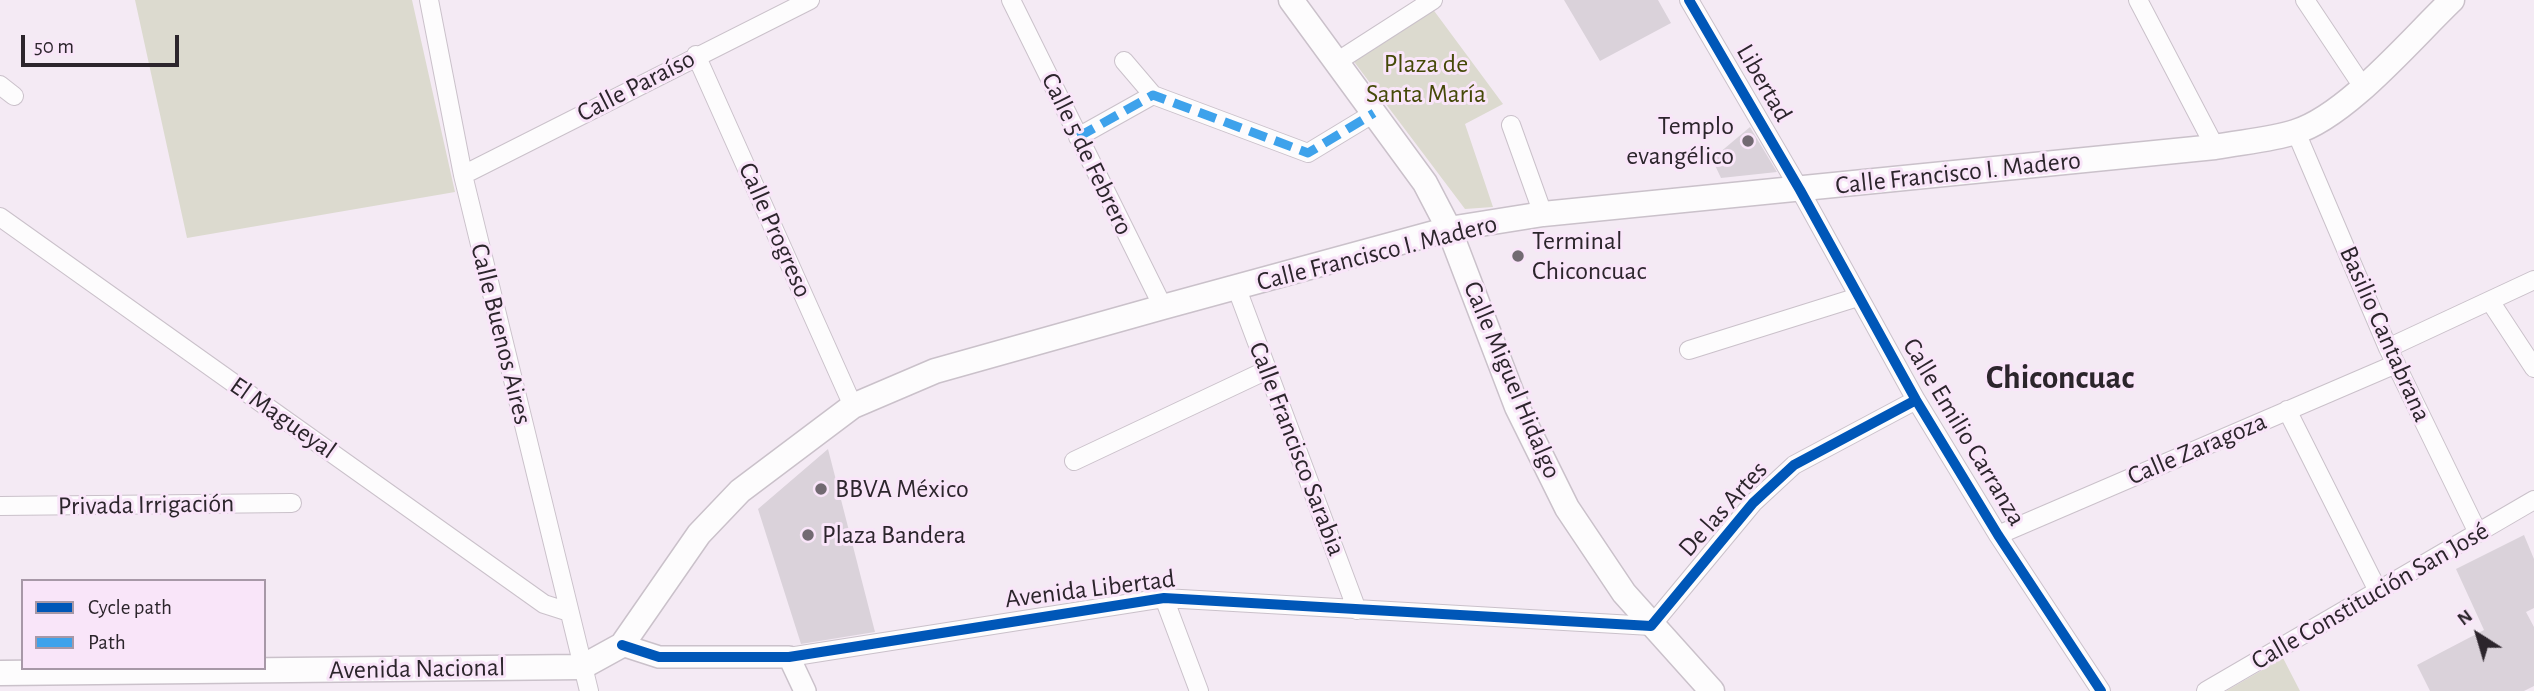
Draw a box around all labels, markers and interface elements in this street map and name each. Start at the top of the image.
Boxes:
scale bar [24,21,182,65]
text: 50 m [34,36,74,57]
street label: Libertad [1729,39,1799,127]
street label: Calle Paraíso [572,43,700,129]
park label: Plaza de Santa María [1366,48,1486,110]
street label: Calle 5 de Febrero [1034,68,1140,240]
place label: Templo evangélico [1626,110,1734,172]
marker: Templo evangélico [1740,133,1756,149]
street label: Calle Francisco I. Madero [1834,145,2082,201]
street label: Calle Progreso [731,158,819,302]
street label: Calle Francisco I. Madero [1254,208,1500,298]
place label: Terminal Chiconcuac [1532,225,1647,286]
street label: Calle Buenos Aires [463,240,539,428]
street label: Basilio Cantabrana [2332,241,2438,427]
marker: Terminal Chiconcuac [1510,248,1526,264]
street label: Calle Miguel Hidalgo [1456,277,1568,483]
street label: Calle Emilio Carranza [1896,332,2032,532]
street label: Calle Francisco Sarabia [1242,338,1352,560]
district label: Chiconcuac [1986,358,2134,398]
street label: El Magueyal [224,370,342,466]
street label: Calle Zaragoza [2123,406,2271,492]
street label: De las Artes [1672,455,1774,563]
place label: BBVA México [835,473,969,505]
marker: BBVA México [813,481,829,497]
street label: Privada Irrigación [57,488,235,522]
street label: Calle Constitución San José [2246,515,2494,677]
place label: Plaza Bandera [822,519,966,551]
marker: Plaza Bandera [800,527,816,543]
street label: Avenida Libertad [1003,563,1177,615]
legend [21,579,266,670]
text: Cycle path [88,597,172,618]
north arrow [2443,600,2513,670]
text: N [2454,606,2476,629]
text: Path [88,632,126,653]
street label: Avenida Nacional [328,652,506,686]

